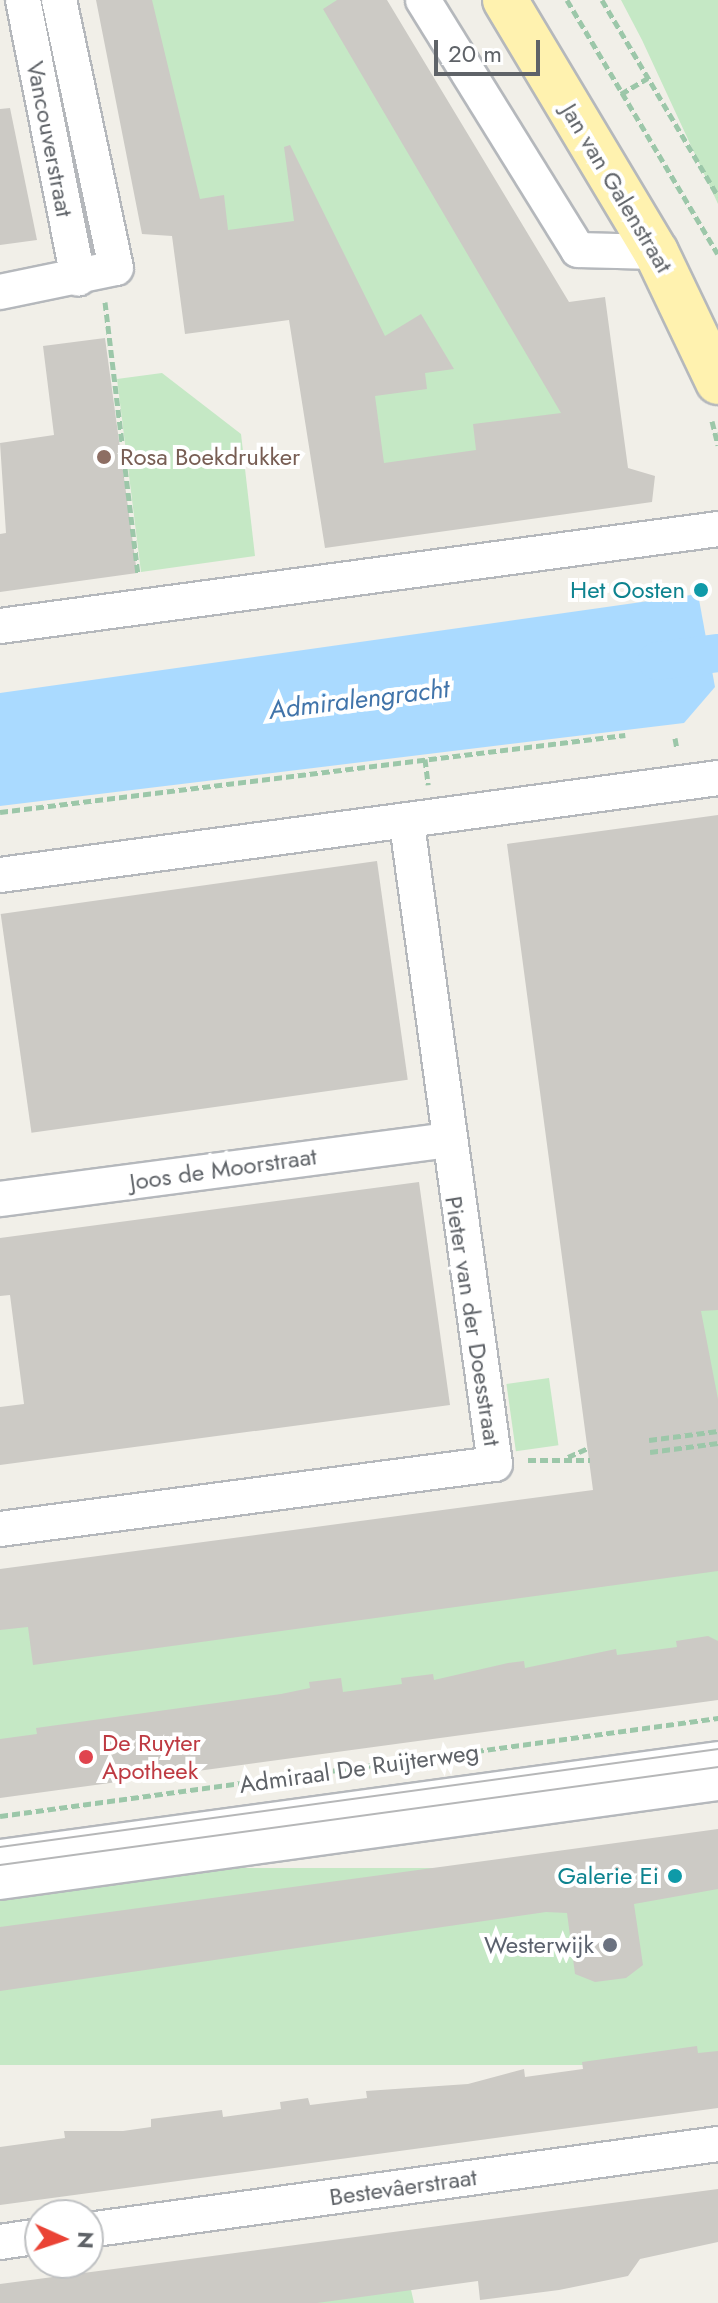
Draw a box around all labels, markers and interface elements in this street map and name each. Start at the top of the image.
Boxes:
scale bar [438,24,544,74]
text: 20 m [448,36,502,71]
street label: Vancouverstraat [21,59,79,219]
street label: Jan van Galenstraat [555,98,679,278]
place label: Rosa Boekdrukker [120,443,300,471]
marker: Rosa Boekdrukker [95,448,113,466]
place label: Het Oosten [570,576,685,604]
marker: Het Oosten [692,581,710,599]
water label: Admiralengracht [267,673,451,727]
street label: Joos de Moorstraat [128,1142,318,1196]
street label: Pieter van der Doesstraat [439,1194,507,1448]
place label: De Ruyter Apotheek [102,1729,201,1785]
street label: Admiraal De Ruijterweg [237,1737,481,1799]
marker: De Ruyter Apotheek [77,1748,95,1766]
place label: Galerie Ei [558,1862,659,1890]
marker: Galerie Ei [666,1867,684,1885]
place label: Westerwijk [484,1931,594,1959]
marker: Westerwijk [601,1936,619,1954]
street label: Bestevâerstraat [327,2162,479,2212]
north arrow [24,2199,104,2279]
text: N [70,2231,102,2250]

